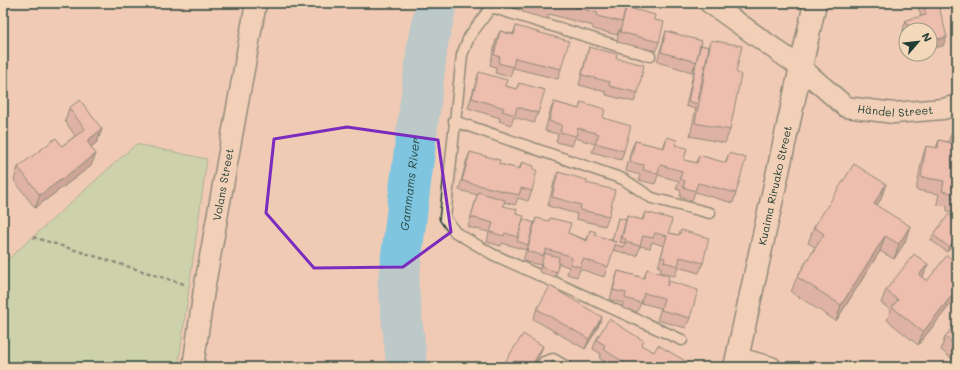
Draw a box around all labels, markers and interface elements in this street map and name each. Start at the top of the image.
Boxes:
north arrow [898,22,938,62]
text: N [919,30,936,44]
street label: Händel Street [857,101,934,120]
street label: Kuaima Riruako Street [754,124,795,246]
water label: Gammams River [396,137,423,232]
street label: Volans Street [209,147,237,222]

